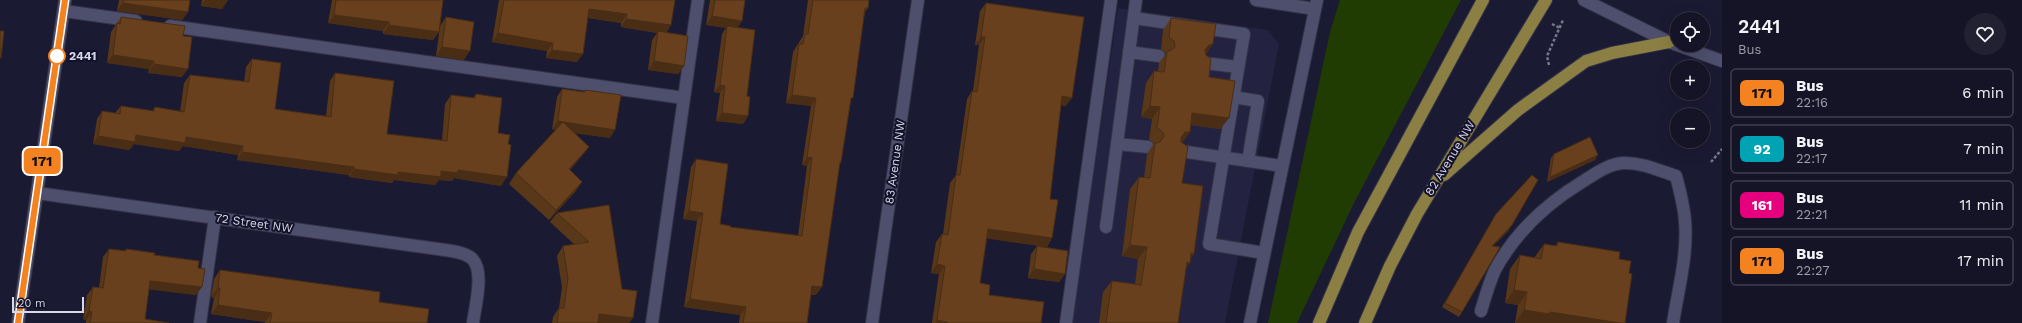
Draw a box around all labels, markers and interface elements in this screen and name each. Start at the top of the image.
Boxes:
map controls [1670,12,1710,148]
button: locate [1670,12,1710,52]
button: heart [1964,13,2006,55]
text: 2441 [1738,15,1780,38]
text: Bus [1738,42,1761,57]
marker: 2441 [48,47,66,65]
place label: 2441 [69,49,96,63]
button: + [1670,60,1710,100]
text: Bus [1796,77,1824,95]
text: 6 min [1962,84,2004,102]
text: 171 [1752,85,1772,101]
text: 22:16 [1796,95,1828,110]
button: − [1670,108,1710,148]
street label: 82 Avenue NW [1422,118,1478,198]
street label: 83 Avenue NW [882,119,908,205]
text: Bus [1796,133,1824,151]
text: 7 min [1963,140,2004,158]
text: 92 [1754,141,1770,157]
line badge: 171 [19,148,65,174]
text: 22:17 [1796,151,1827,166]
text: 171 [32,153,52,169]
text: Bus [1796,189,1824,207]
text: 11 min [1960,196,2004,214]
text: 161 [1752,197,1772,213]
text: 22:21 [1796,207,1828,222]
street label: 72 Street NW [214,211,294,235]
text: Bus [1796,245,1824,263]
text: 17 min [1957,252,2004,270]
text: 171 [1752,253,1772,269]
text: 22:27 [1796,263,1830,278]
scale bar [12,295,84,314]
text: 20 m [18,297,46,310]

